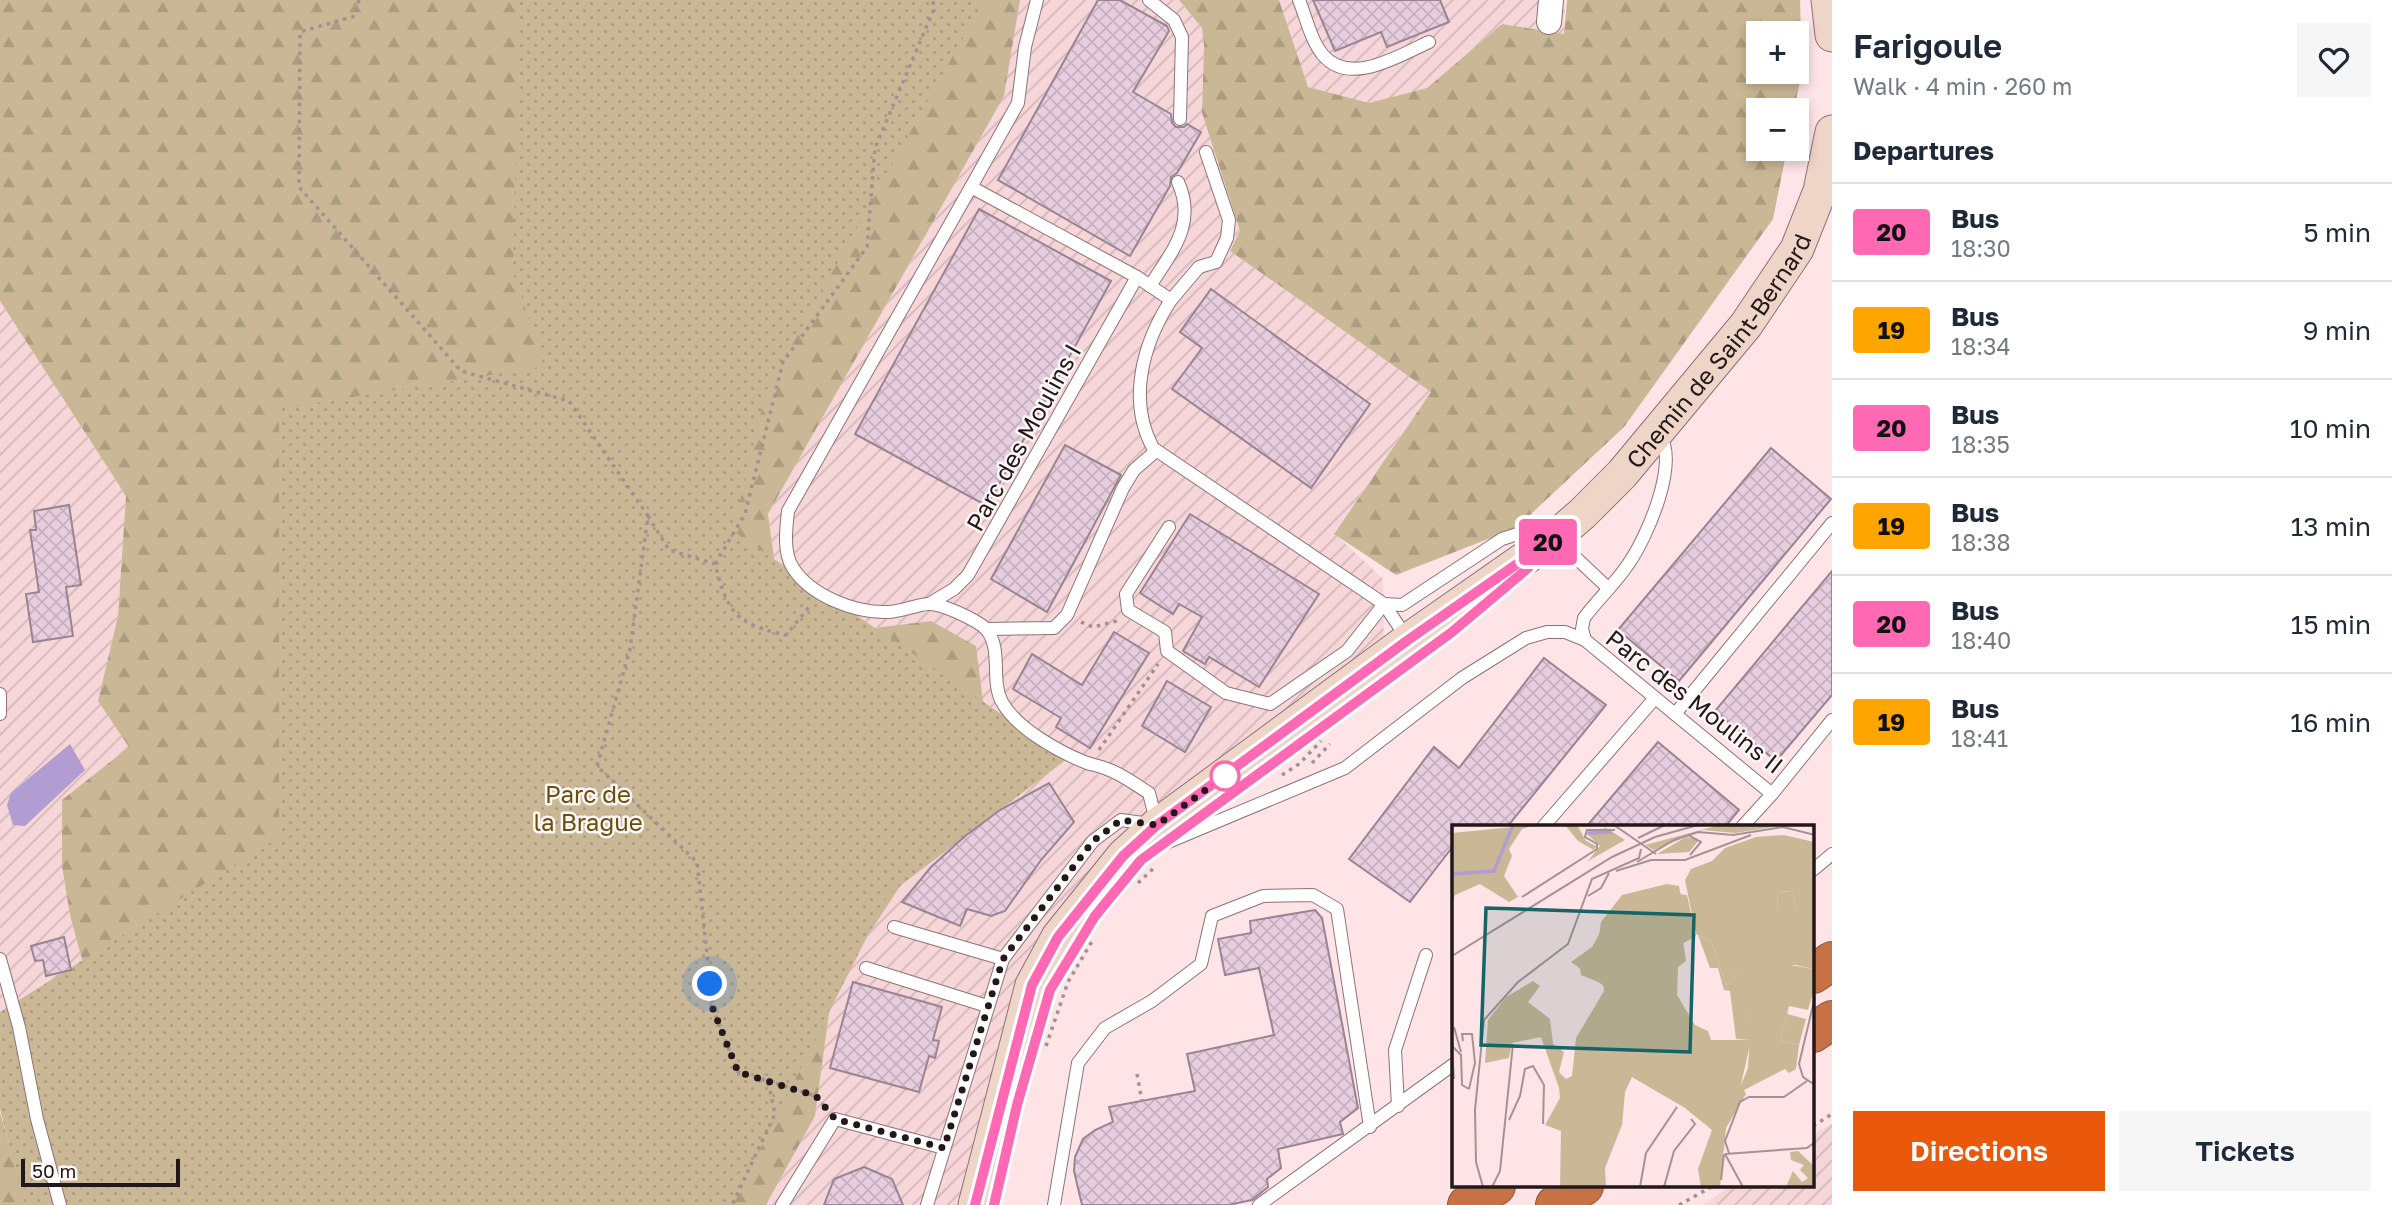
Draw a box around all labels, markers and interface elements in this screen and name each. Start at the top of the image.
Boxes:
map controls [1746,21,1809,161]
button: + [1746,21,1809,84]
button: heart [2297,23,2371,97]
text: Farigoule [1853,26,2002,65]
text: Walk · 4 min · 260 m [1853,72,2072,100]
button: − [1746,98,1809,161]
text: Departures [1853,135,1994,166]
text: Bus [1951,203,1999,234]
text: 20 [1876,217,1907,246]
text: 5 min [2303,217,2371,248]
street label: Chemin de Saint-Bernard [1619,229,1816,473]
text: 18:30 [1951,234,2011,262]
text: Bus [1951,301,1999,332]
text: 19 [1878,315,1905,344]
text: 9 min [2303,315,2371,346]
text: 18:34 [1951,332,2011,360]
street label: Parc des Moulins I [960,338,1086,536]
text: Bus [1951,399,1999,430]
text: 20 [1876,413,1907,442]
text: 10 min [2290,413,2371,444]
text: 18:35 [1951,430,2010,458]
text: Bus [1951,497,1999,528]
text: 19 [1878,511,1905,540]
text: 13 min [2291,511,2371,542]
line badge: 20 [1516,519,1580,565]
text: 20 [1533,527,1563,556]
text: 18:38 [1951,528,2011,556]
text: Bus [1951,595,1999,626]
text: 20 [1876,609,1907,638]
text: 15 min [2291,609,2371,640]
street label: Parc des Moulins II [1601,623,1789,779]
text: 18:40 [1951,626,2011,654]
text: Bus [1951,693,1999,724]
text: 19 [1878,707,1905,736]
text: 16 min [2290,707,2371,738]
text: 18:41 [1951,724,2008,752]
unlabelled marker [1210,761,1240,791]
park label: Parc de la Brague [533,779,643,836]
inset map [1452,825,1814,1188]
your location [692,966,727,1001]
button: Directions [1853,1111,2105,1191]
button: Tickets [2119,1111,2371,1191]
scale bar [21,1156,180,1188]
text: 50 m [32,1159,76,1182]

